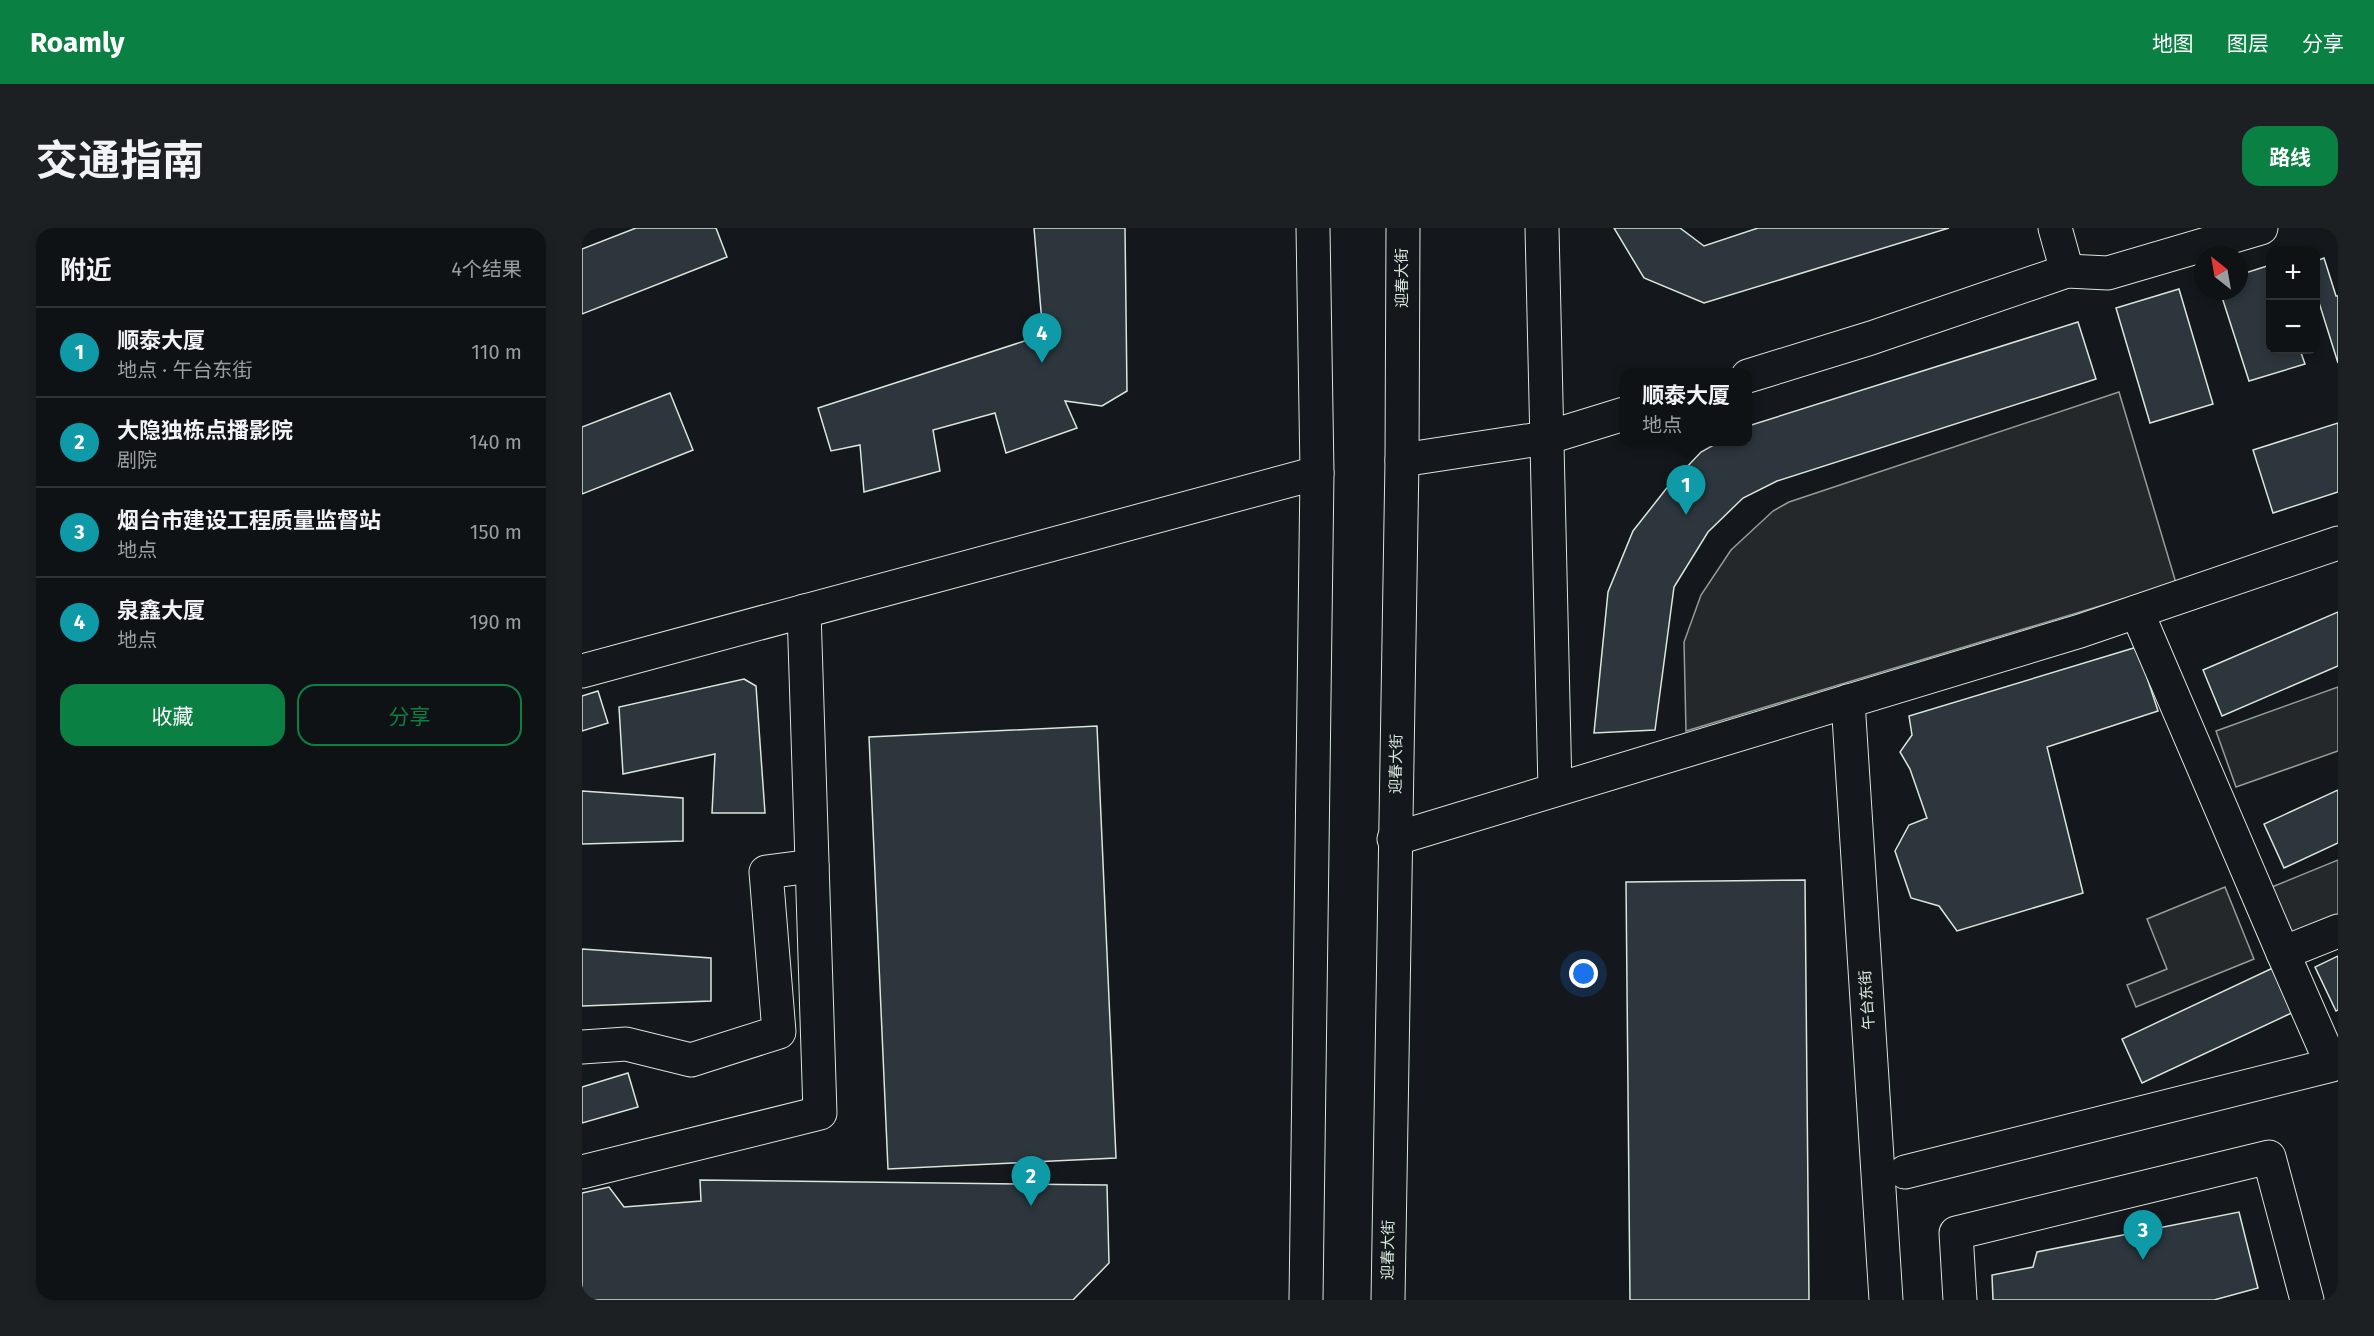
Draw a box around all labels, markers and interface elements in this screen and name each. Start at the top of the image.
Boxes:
text: Roamly [30,26,124,59]
text: 地图 [2152,31,2194,57]
text: 图层 [2227,31,2269,57]
text: 分享 [2302,31,2344,57]
button: 路线 [2242,126,2338,186]
text: 交通指南 [36,136,204,186]
north arrow [2194,246,2248,300]
map controls [2266,246,2320,354]
button: + [2266,246,2320,300]
street label: 迎春大街 [1393,248,1411,308]
text: 附近 [60,255,112,286]
text: 4个结果 [451,257,522,281]
button: − [2266,300,2320,354]
pin: 4 [1022,314,1062,363]
text: 顺泰大厦 [117,327,205,354]
text: 1 [75,340,84,364]
text: 110 m [471,340,522,364]
text: 地点 · 午台东街 [117,358,252,382]
popup [1620,368,1752,446]
text: 顺泰大厦 [1642,382,1730,409]
text: 地点 [1642,413,1682,437]
text: 大隐独栋点播影院 [117,417,293,444]
text: 2 [74,430,85,454]
text: 140 m [469,430,522,454]
text: 剧院 [117,448,157,472]
pin: 1 [1666,466,1706,515]
text: 烟台市建设工程质量监督站 [117,507,381,534]
text: 3 [74,520,85,544]
text: 150 m [470,520,522,544]
text: 地点 [117,538,157,562]
text: 泉鑫大厦 [117,597,205,624]
text: 4 [74,610,85,634]
text: 190 m [469,610,522,634]
text: 地点 [117,628,157,652]
button: 收藏 [60,684,285,746]
button: 分享 [297,684,522,746]
street label: 迎春大街 [1386,734,1406,794]
your location [1569,959,1598,988]
street label: 午台东街 [1856,969,1878,1031]
pin: 2 [1012,1156,1050,1206]
pin: 3 [2124,1210,2162,1260]
street label: 迎春大街 [1378,1220,1398,1280]

